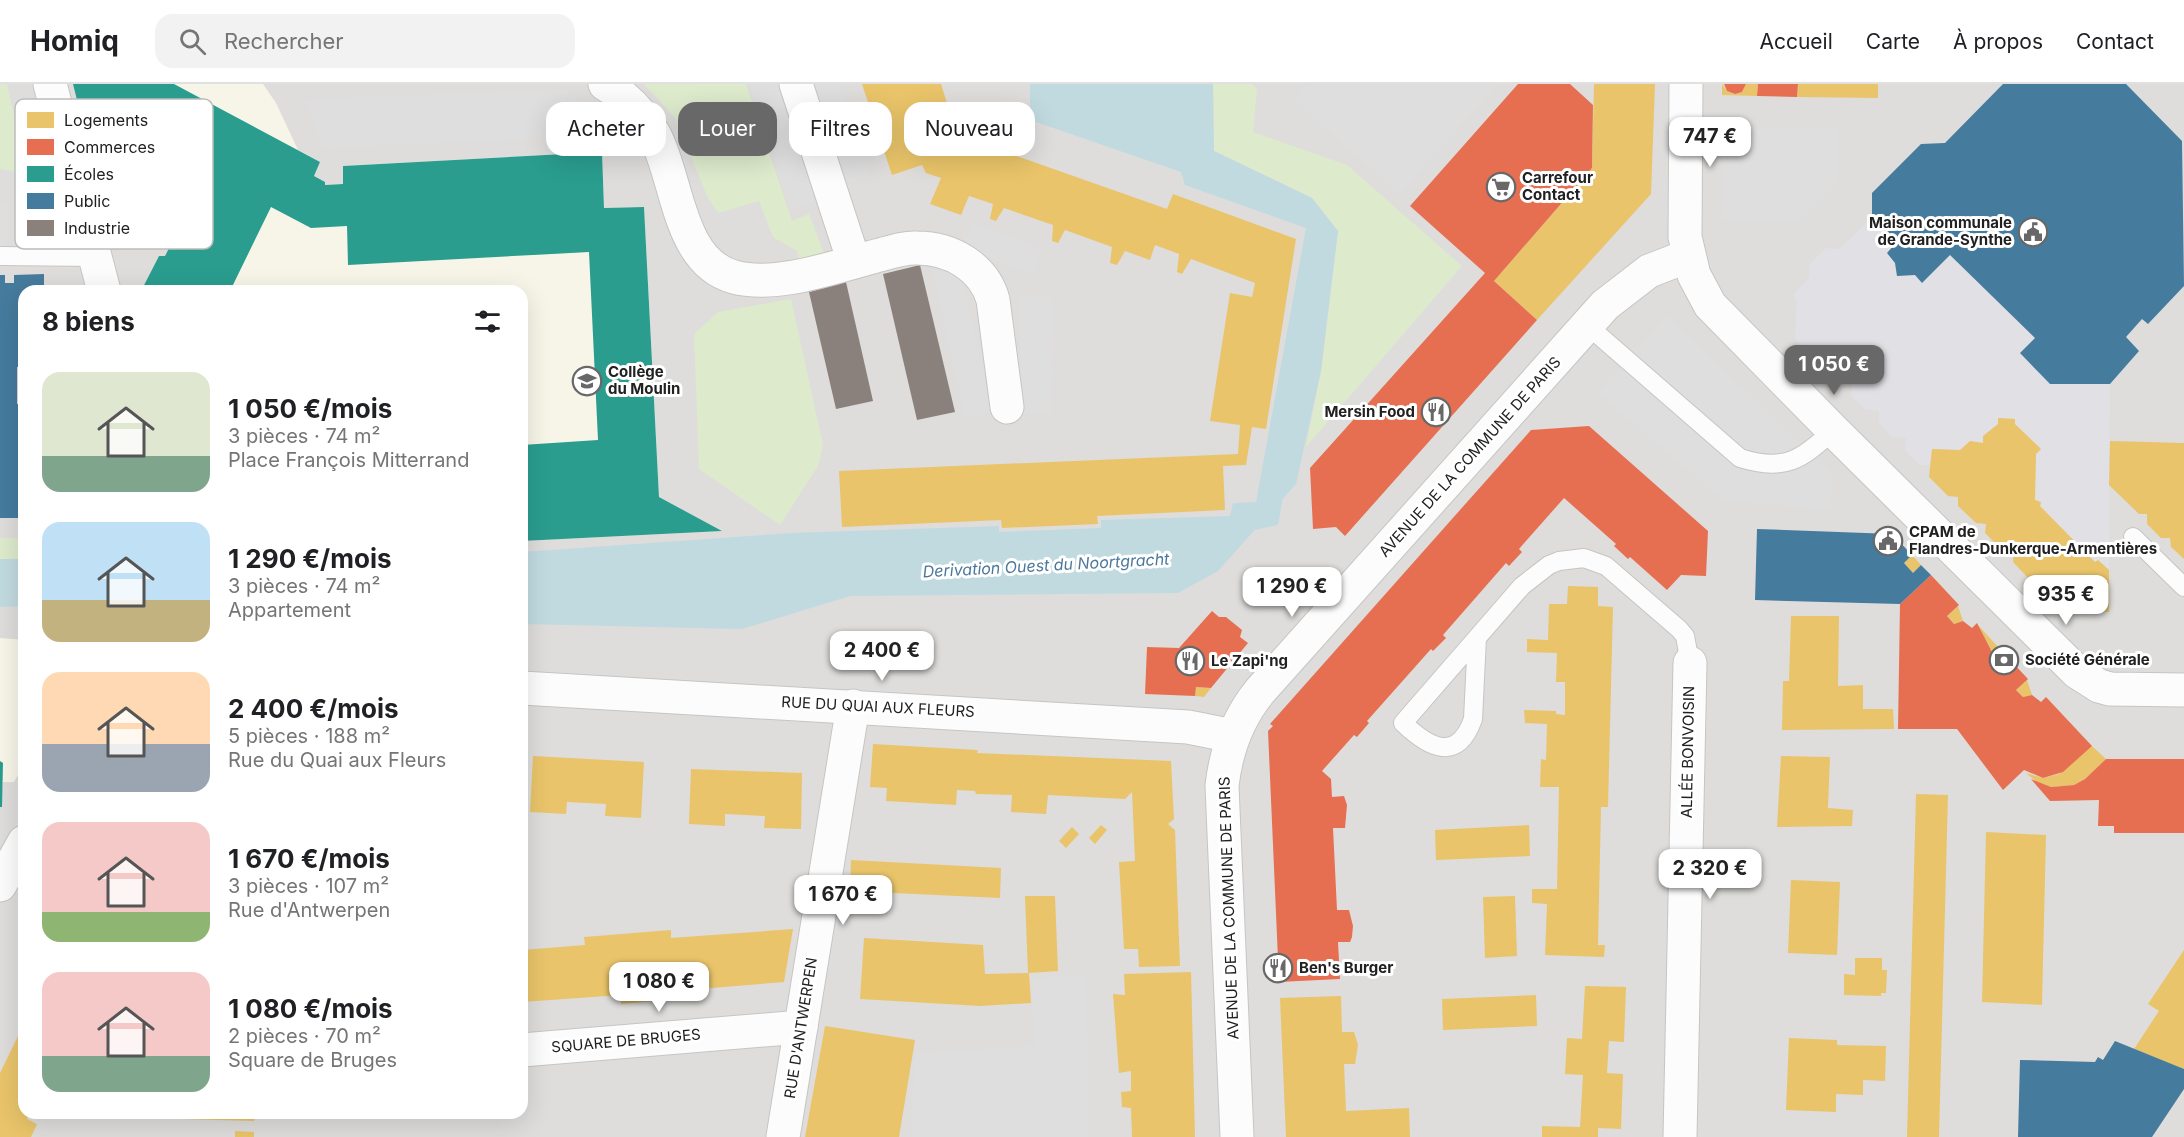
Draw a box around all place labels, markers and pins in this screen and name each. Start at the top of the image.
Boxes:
pin: 747 € [1668,117,1752,168]
place label: Carrefour Contact [1522,168,1593,204]
supermarket icon: Carrefour Contact [1485,171,1517,203]
place label: Maison communale de Grande-Synthe [1869,213,2012,249]
public building icon: Maison communale de Grande-Synthe [2017,216,2049,248]
pin: 1 050 € [1779,345,1889,396]
place label: Collège du Moulin [608,362,680,398]
school or university icon: Collège du Moulin [571,365,603,397]
restaurant icon: Mersin Food [1420,396,1452,428]
place label: Mersin Food [1324,402,1415,421]
place label: CPAM de Flandres-Dunkerque-Armentières [1909,522,2157,558]
public building icon: CPAM de Flandres-Dunkerque-Armentières [1872,525,1904,557]
pin: 1 290 € [1237,567,1347,618]
pin: 935 € [2024,575,2108,626]
pin: 2 400 € [827,631,937,682]
bank icon: Société Générale [1988,644,2020,676]
restaurant icon: Le Zapi'ng [1174,645,1206,677]
place label: Société Générale [2025,650,2150,669]
place label: Le Zapi'ng [1211,651,1288,670]
pin: 2 320 € [1655,849,1765,900]
pin: 1 670 € [788,875,898,926]
restaurant icon: Ben's Burger [1262,952,1294,984]
place label: Ben's Burger [1299,958,1393,977]
pin: 1 080 € [604,962,714,1013]

